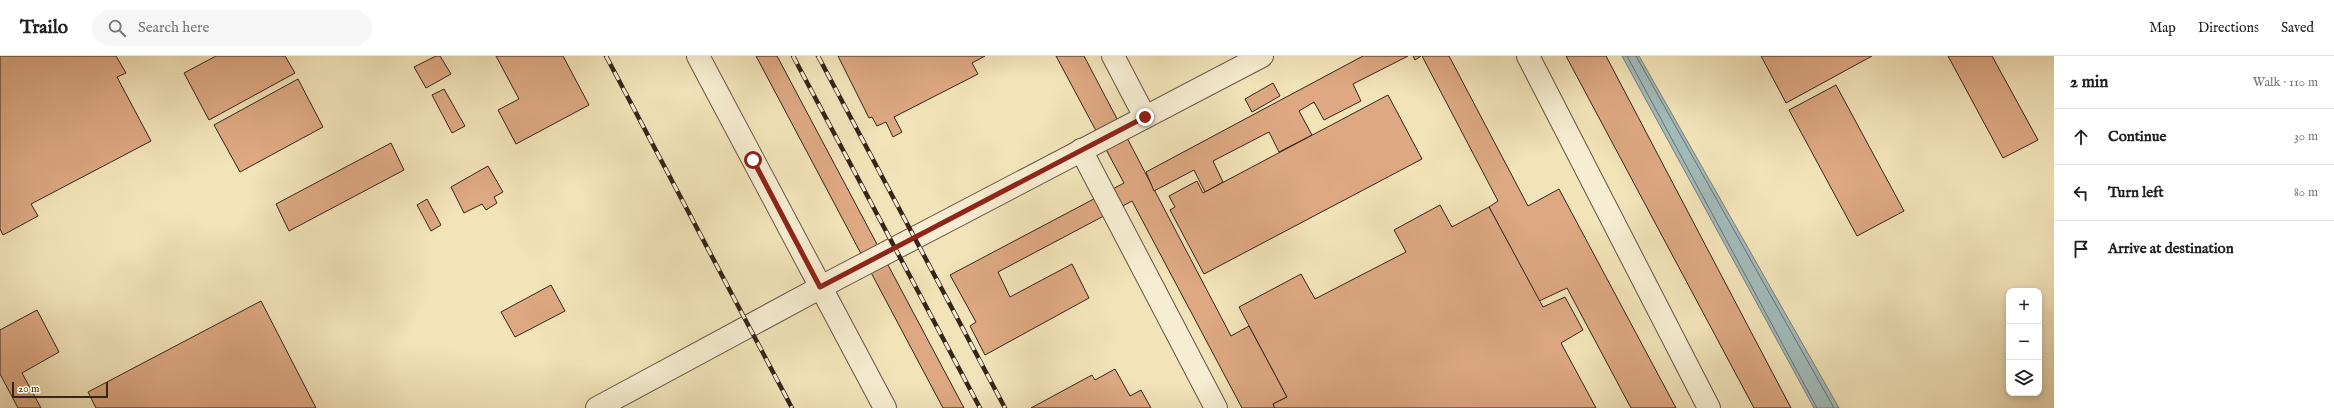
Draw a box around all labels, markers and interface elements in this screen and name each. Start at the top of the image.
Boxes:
search box [92,10,372,46]
text: Trailo [20,16,68,40]
icon: search [106,17,128,39]
text: Search here [138,18,209,37]
text: Map [2149,19,2176,37]
text: Directions [2198,19,2259,37]
text: Saved [2281,19,2314,37]
text: 2 min [2070,72,2108,93]
text: Walk · 110 m [2253,74,2318,91]
route end [1136,108,1154,126]
icon: ahead [2070,126,2092,148]
text: Continue [2108,127,2166,146]
text: 30 m [2294,128,2318,145]
route start [744,151,762,169]
icon: left [2070,182,2092,204]
text: Turn left [2108,183,2164,202]
text: 80 m [2294,184,2318,201]
icon: arrive [2070,238,2092,260]
text: Arrive at destination [2108,239,2234,258]
map controls [2006,288,2042,396]
button: + [2006,288,2042,324]
button: − [2006,324,2042,360]
button: layers [2006,360,2042,396]
scale bar [12,380,108,399]
text: 20 m [18,382,39,396]

